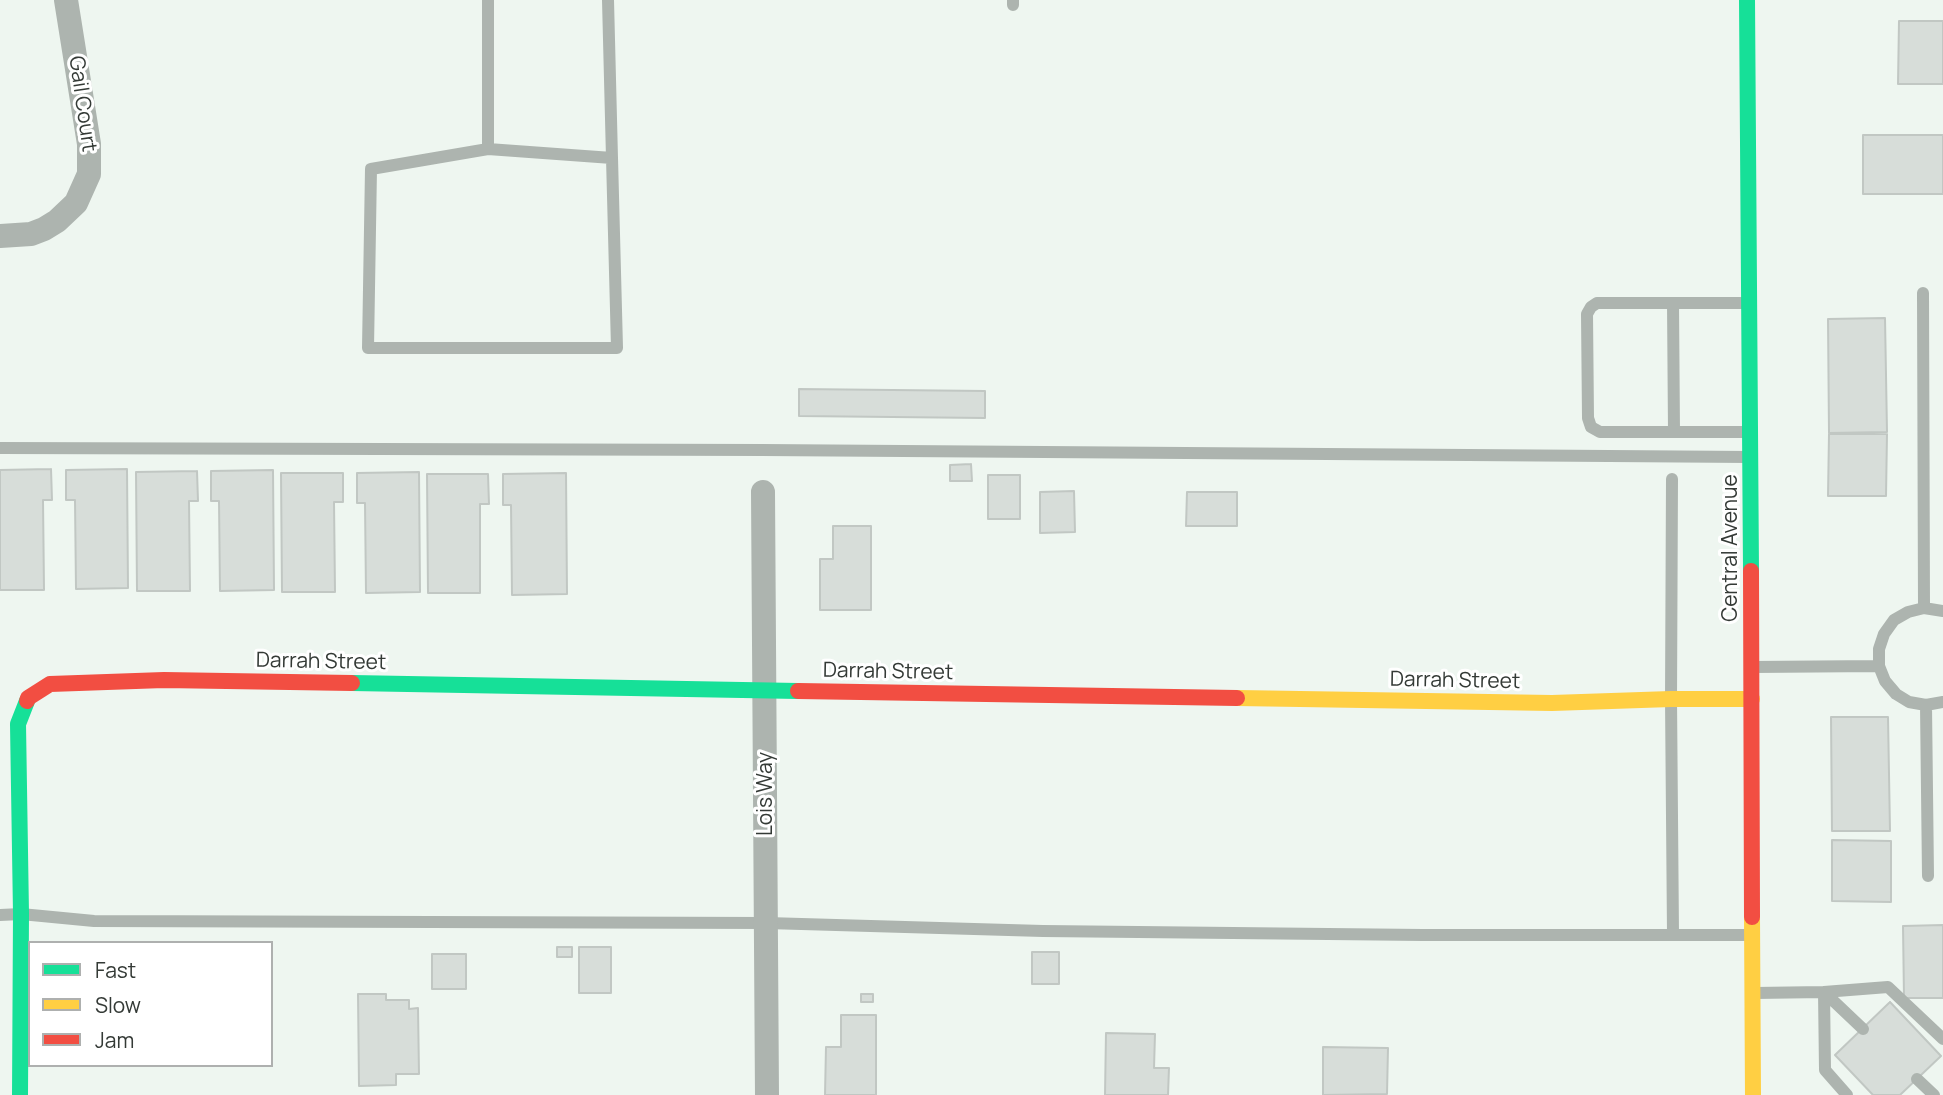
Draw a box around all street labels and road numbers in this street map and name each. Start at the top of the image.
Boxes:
street label: Gail Court [63,55,101,153]
street label: Central Avenue [1718,474,1744,622]
street label: Darrah Street [256,648,386,676]
street label: Darrah Street [823,658,953,686]
street label: Darrah Street [1390,667,1520,695]
street label: Lois Way [753,752,779,836]

